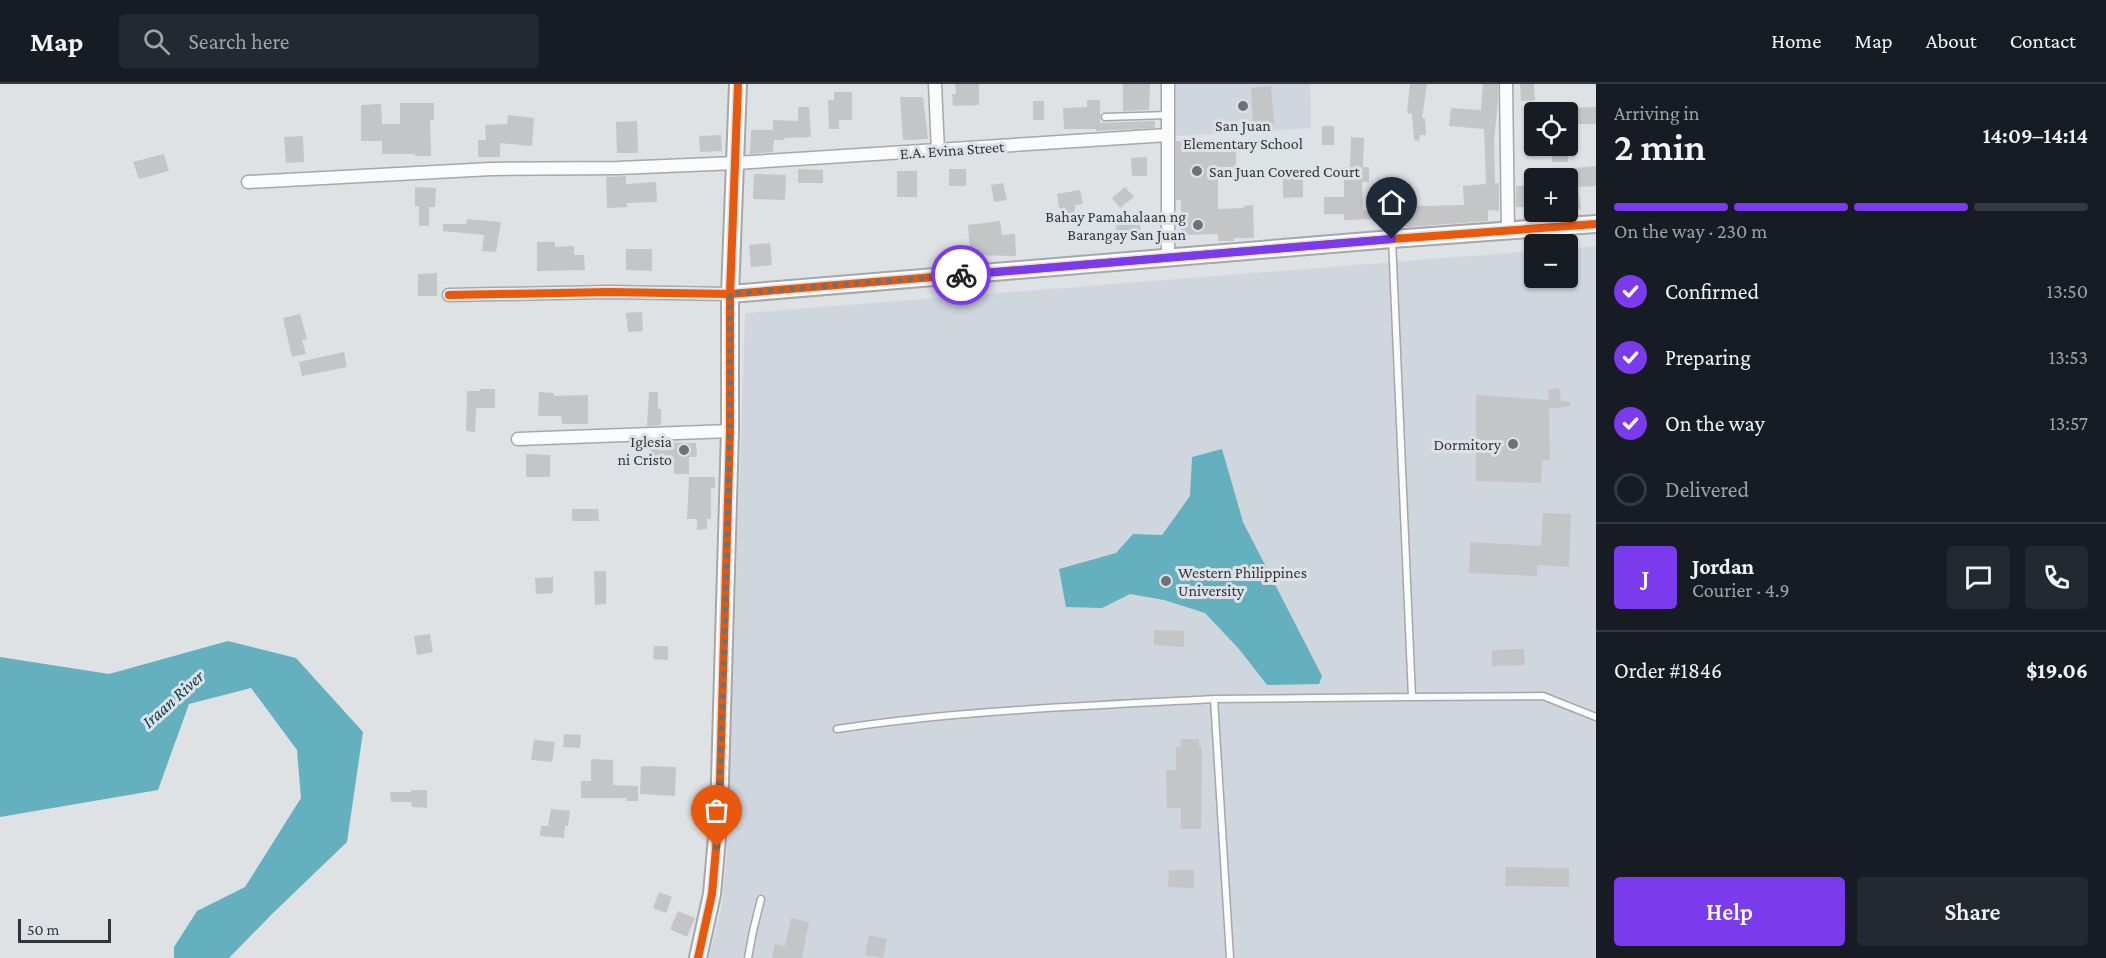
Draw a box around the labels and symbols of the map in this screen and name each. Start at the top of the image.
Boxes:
marker: San Juan Elementary School [1236,99,1250,113]
place label: San Juan Elementary School [1183,117,1303,153]
street label: E.A. Evina Street [899,138,1006,162]
place label: San Juan Covered Court [1209,163,1361,181]
marker: San Juan Covered Court [1190,164,1204,178]
pin [1366,177,1417,239]
place label: Bahay Pamahalaan ng Barangay San Juan [1045,208,1186,244]
marker: Bahay Pamahalaan ng Barangay San Juan [1191,218,1205,232]
courier [931,245,991,305]
place label: Iglesia ni Cristo [618,433,673,468]
place label: Dormitory [1433,436,1502,454]
marker: Dormitory [1506,437,1520,451]
marker: Iglesia ni Cristo [677,443,691,457]
place label: Western Philippines University [1178,564,1307,600]
marker: Western Philippines University [1159,574,1173,588]
water label: Iraan River [138,666,208,732]
pin [691,785,742,847]
scale bar [18,916,111,944]

